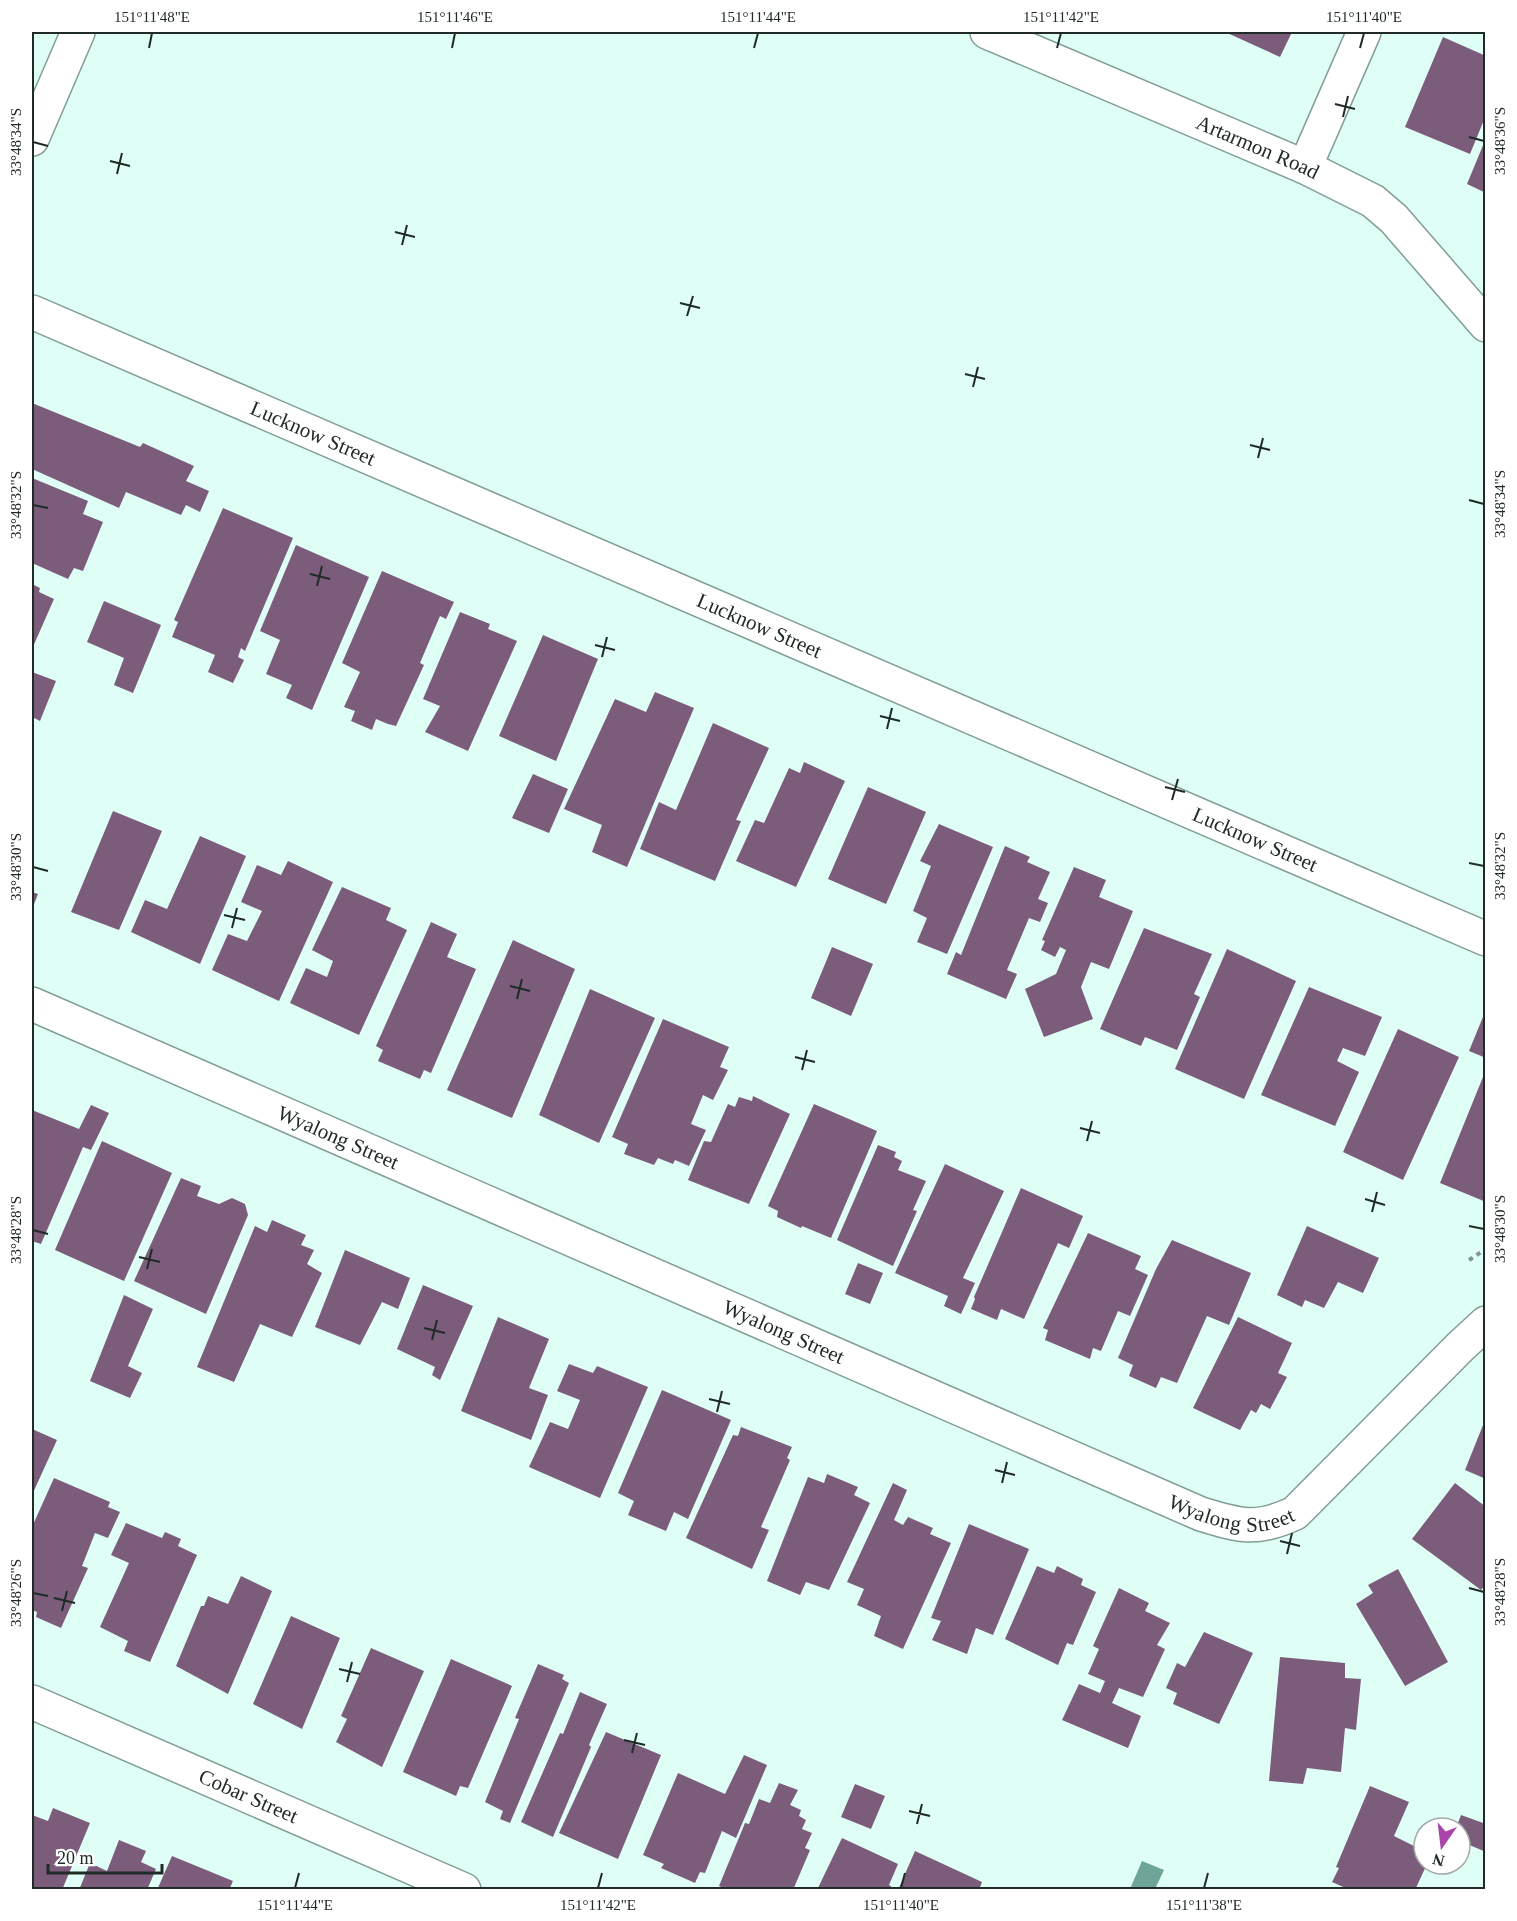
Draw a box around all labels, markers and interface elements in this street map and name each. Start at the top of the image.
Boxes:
text: 151°11'48"E [114,9,190,25]
text: 151°11'46"E [417,9,493,25]
text: 151°11'44"E [720,9,796,25]
text: 151°11'42"E [1023,9,1099,25]
text: 151°11'40"E [1326,9,1402,25]
text: 33°48'36"S [1492,107,1508,175]
text: 33°48'34"S [8,108,24,176]
street label: Artarmon Road [1193,110,1323,184]
street label: Lucknow Street [247,396,379,471]
text: 33°48'34"S [1492,470,1508,538]
text: 33°48'32"S [8,471,24,539]
street label: Lucknow Street [693,588,826,663]
street label: Lucknow Street [1189,802,1321,877]
text: 33°48'32"S [1492,832,1508,900]
text: 33°48'30"S [8,833,24,901]
street label: Wyalong Street [274,1101,403,1175]
text: 33°48'30"S [1492,1195,1508,1263]
text: 33°48'28"S [8,1196,24,1264]
street label: Wyalong Street [719,1295,848,1369]
street label: Wyalong Street [1165,1489,1298,1537]
text: 33°48'28"S [1492,1558,1508,1626]
text: 33°48'26"S [8,1559,24,1627]
street label: Cobar Street [195,1764,302,1828]
north arrow [1412,1816,1472,1876]
scale bar [48,1837,162,1875]
text: 20 m [57,1848,94,1868]
text: N [1430,1850,1446,1870]
text: 151°11'44"E [257,1897,333,1913]
text: 151°11'42"E [560,1897,636,1913]
text: 151°11'40"E [863,1897,939,1913]
text: 151°11'38"E [1166,1897,1242,1913]

